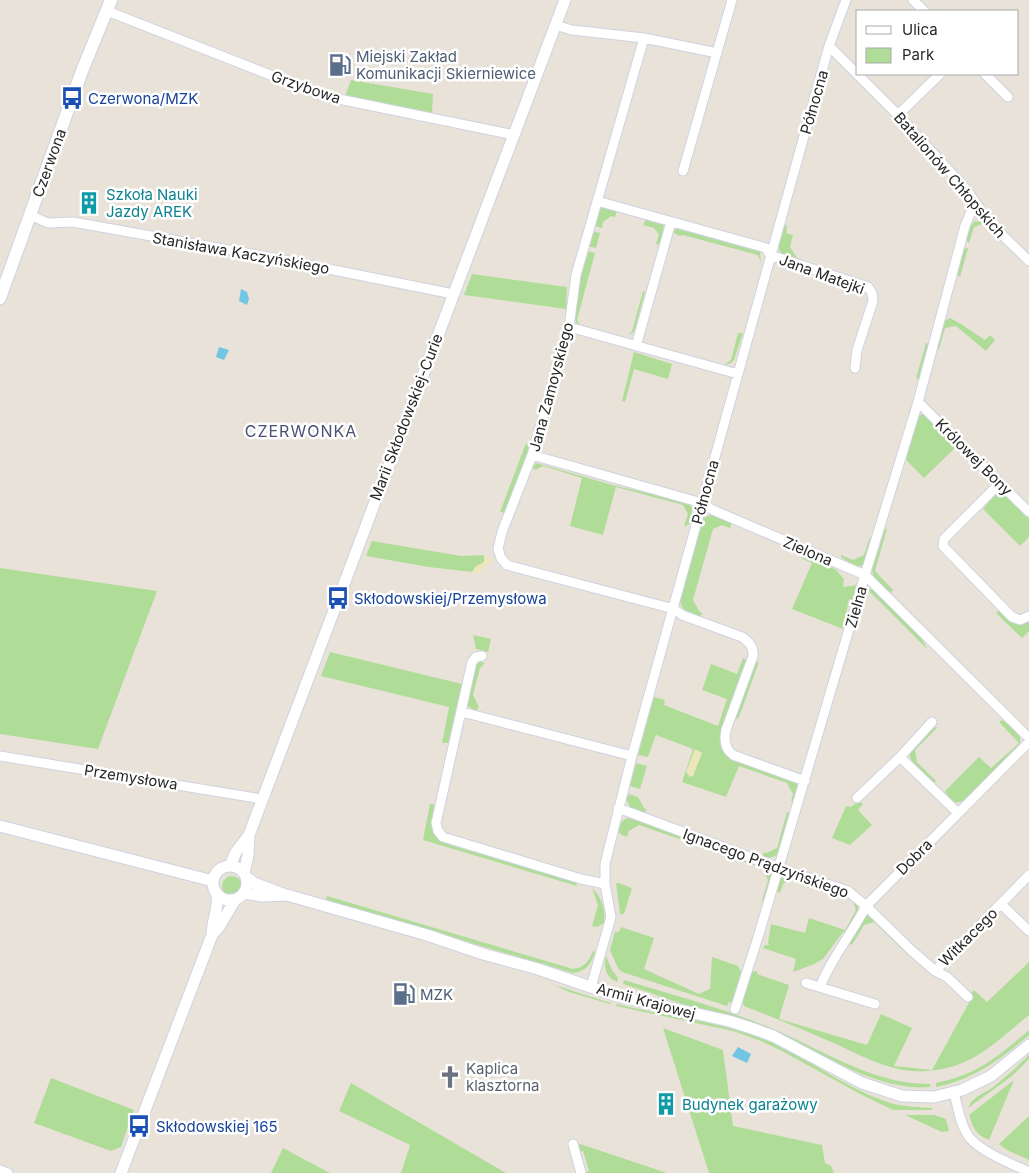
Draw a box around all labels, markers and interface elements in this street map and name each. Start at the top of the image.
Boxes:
legend [856,10,1019,75]
text: Ulica [902,20,938,39]
text: Park [902,45,935,64]
place label: Miejski Zakład Komunikacji Skierniewice [356,47,536,83]
fuel station icon: Miejski Zakład Komunikacji Skierniewice [327,52,353,78]
street label: Grzybowa [269,66,343,108]
street label: Północna [796,68,832,136]
bus stop icon: Czerwona/MZK [59,85,85,111]
place label: Czerwona/MZK [88,89,198,108]
street label: Batalionów Chłopskich [890,108,1010,242]
street label: Czerwona [28,126,70,200]
place label: Szkoła Nauki Jazdy AREK [106,185,198,221]
building icon: Szkoła Nauki Jazdy AREK [76,190,102,216]
street label: Stanisława Kaczyńskiego [151,228,331,278]
street label: Jana Matejki [777,250,867,298]
street label: Jana Zamoyskiego [525,320,577,454]
street label: Marii Skłodowskiej-Curie [365,331,447,503]
street label: Królowej Bony [931,414,1017,500]
district label: CZERWONKA [245,421,357,441]
street label: Północna [687,458,723,526]
street label: Zielona [780,532,836,570]
street label: Zielna [841,584,871,630]
bus stop icon: Skłodowskiej/Przemysłowa [325,585,351,611]
place label: Skłodowskiej/Przemysłowa [354,589,547,608]
street label: Przemysłowa [83,760,179,794]
street label: Ignacego Prądzyńskiego [680,824,852,902]
street label: Dobra [892,835,936,879]
street label: Witkacego [935,904,1001,970]
street label: Armii Krajowej [594,979,698,1023]
fuel station icon: MZK [391,981,417,1007]
place label: MZK [420,985,453,1004]
place label: Kaplica klasztorna [466,1059,539,1095]
church icon: Kaplica klasztorna [437,1064,463,1090]
building icon: Budynek garażowy [653,1091,679,1117]
place label: Budynek garażowy [682,1095,818,1114]
bus stop icon: Skłodowskiej 165 [126,1113,152,1139]
place label: Skłodowskiej 165 [156,1117,278,1136]

